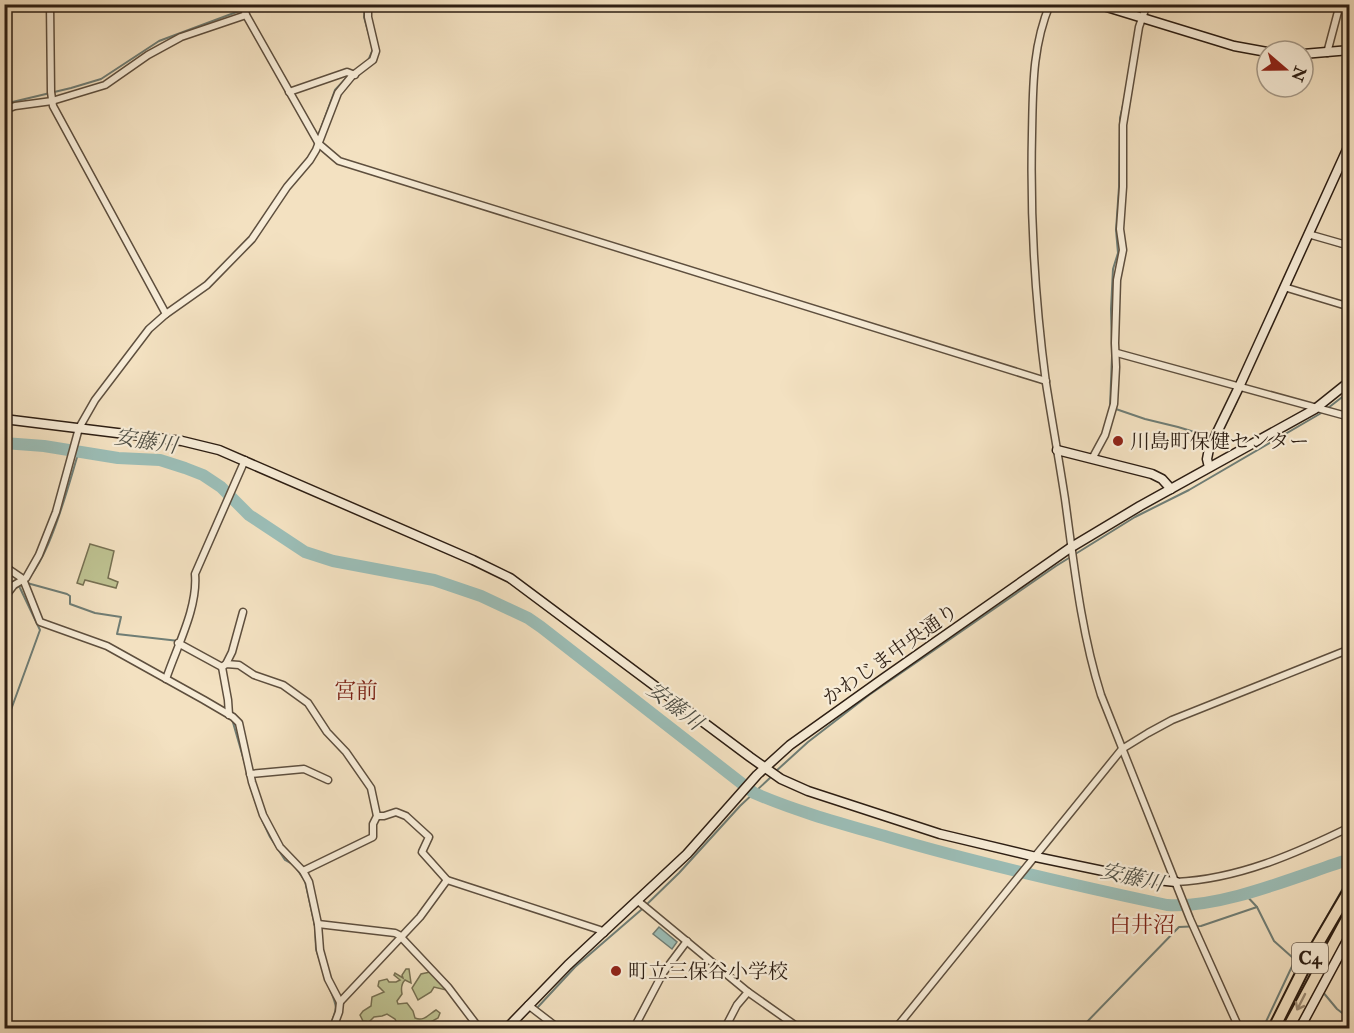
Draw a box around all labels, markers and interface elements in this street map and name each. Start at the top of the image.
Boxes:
north arrow [1255,39,1315,99]
text: N [1286,63,1310,85]
water label: 安藤川 [113,423,181,460]
place label: 川島町保健センター [1130,429,1309,454]
marker: 川島町保健センター [1111,434,1125,448]
street label: かわじま中央通り [818,598,963,711]
water label: 安藤川 [642,676,709,738]
district label: 宮前 [334,677,378,705]
water label: 安藤川 [1098,857,1168,898]
district label: 白井沼 [1109,911,1175,939]
road number: C4 [1292,943,1328,973]
place label: 町立三保谷小学校 [628,959,788,984]
marker: 町立三保谷小学校 [609,964,623,978]
one-way arrow [1295,992,1306,1010]

